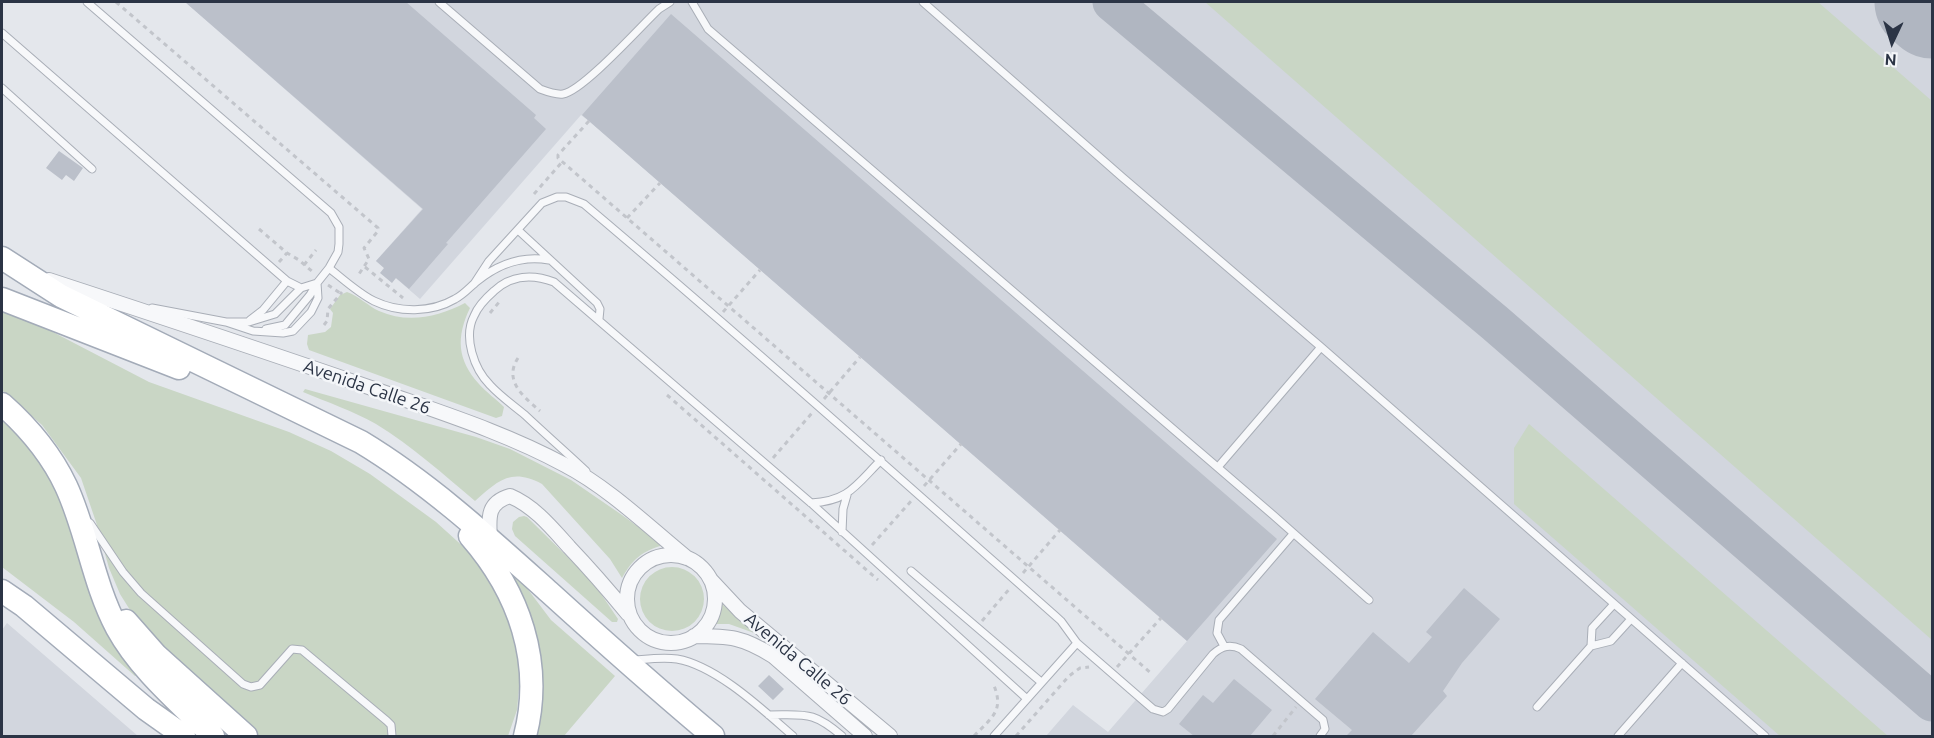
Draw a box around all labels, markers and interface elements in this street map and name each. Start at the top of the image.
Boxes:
north arrow [1862,12,1922,72]
text: N [1884,51,1897,69]
street label: Avenida Calle 26 [301,355,433,419]
street label: Avenida Calle 26 [740,608,856,710]

